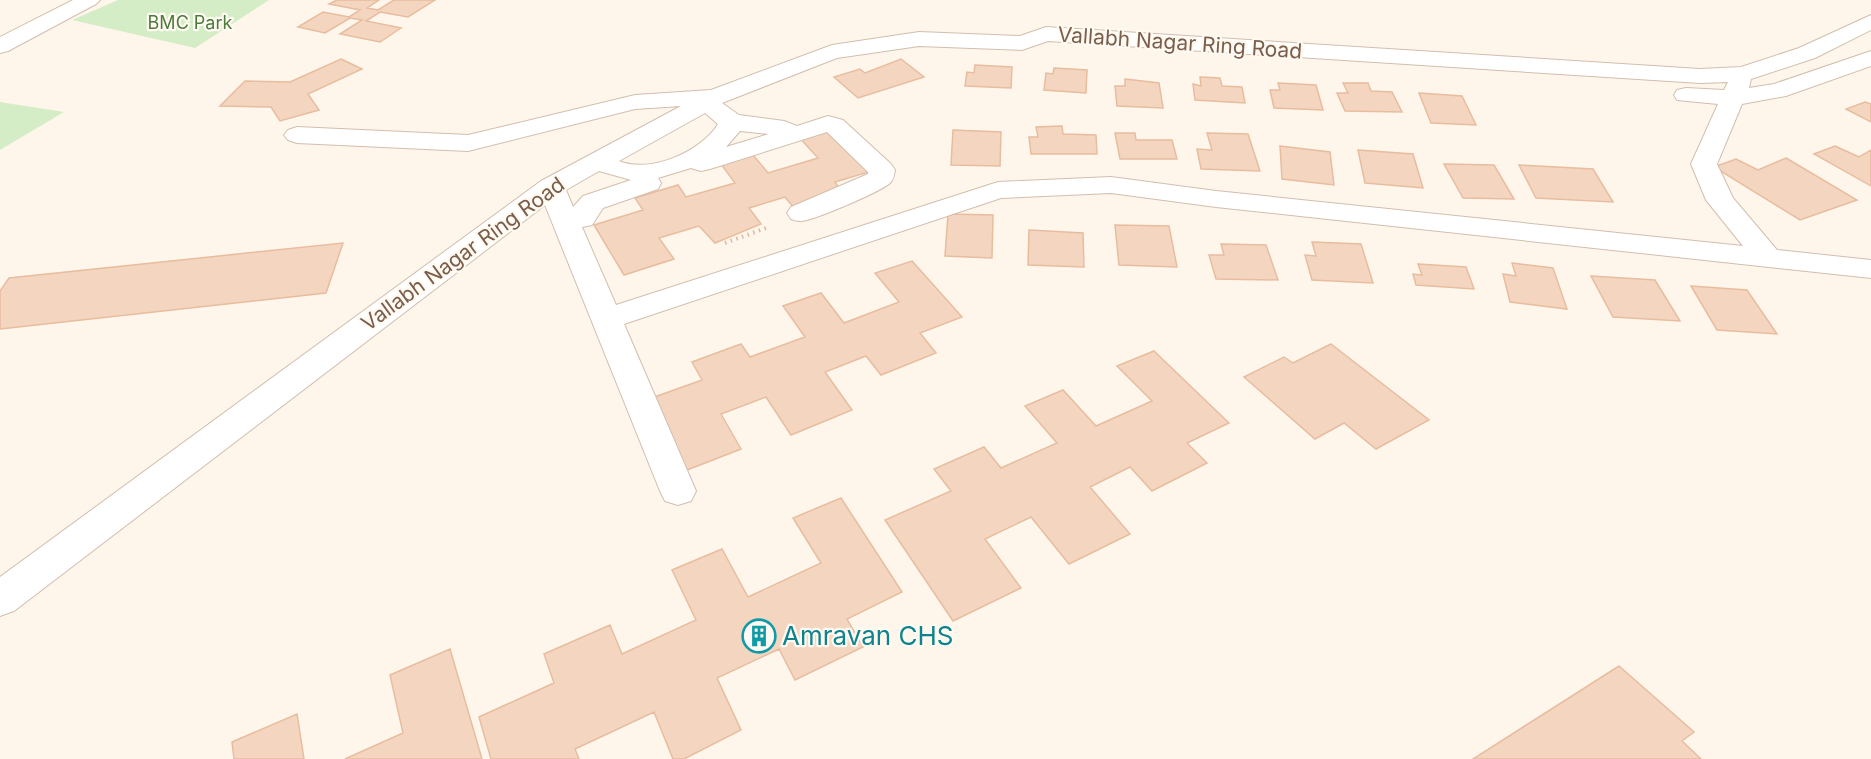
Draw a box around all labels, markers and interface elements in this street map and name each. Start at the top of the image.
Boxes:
park label: BMC Park [148,12,233,33]
street label: Vallabh Nagar Ring Road [1057,21,1303,64]
street label: Vallabh Nagar Ring Road [356,172,569,336]
building icon: Amravan CHS [741,618,777,654]
place label: Amravan CHS [782,620,953,651]

